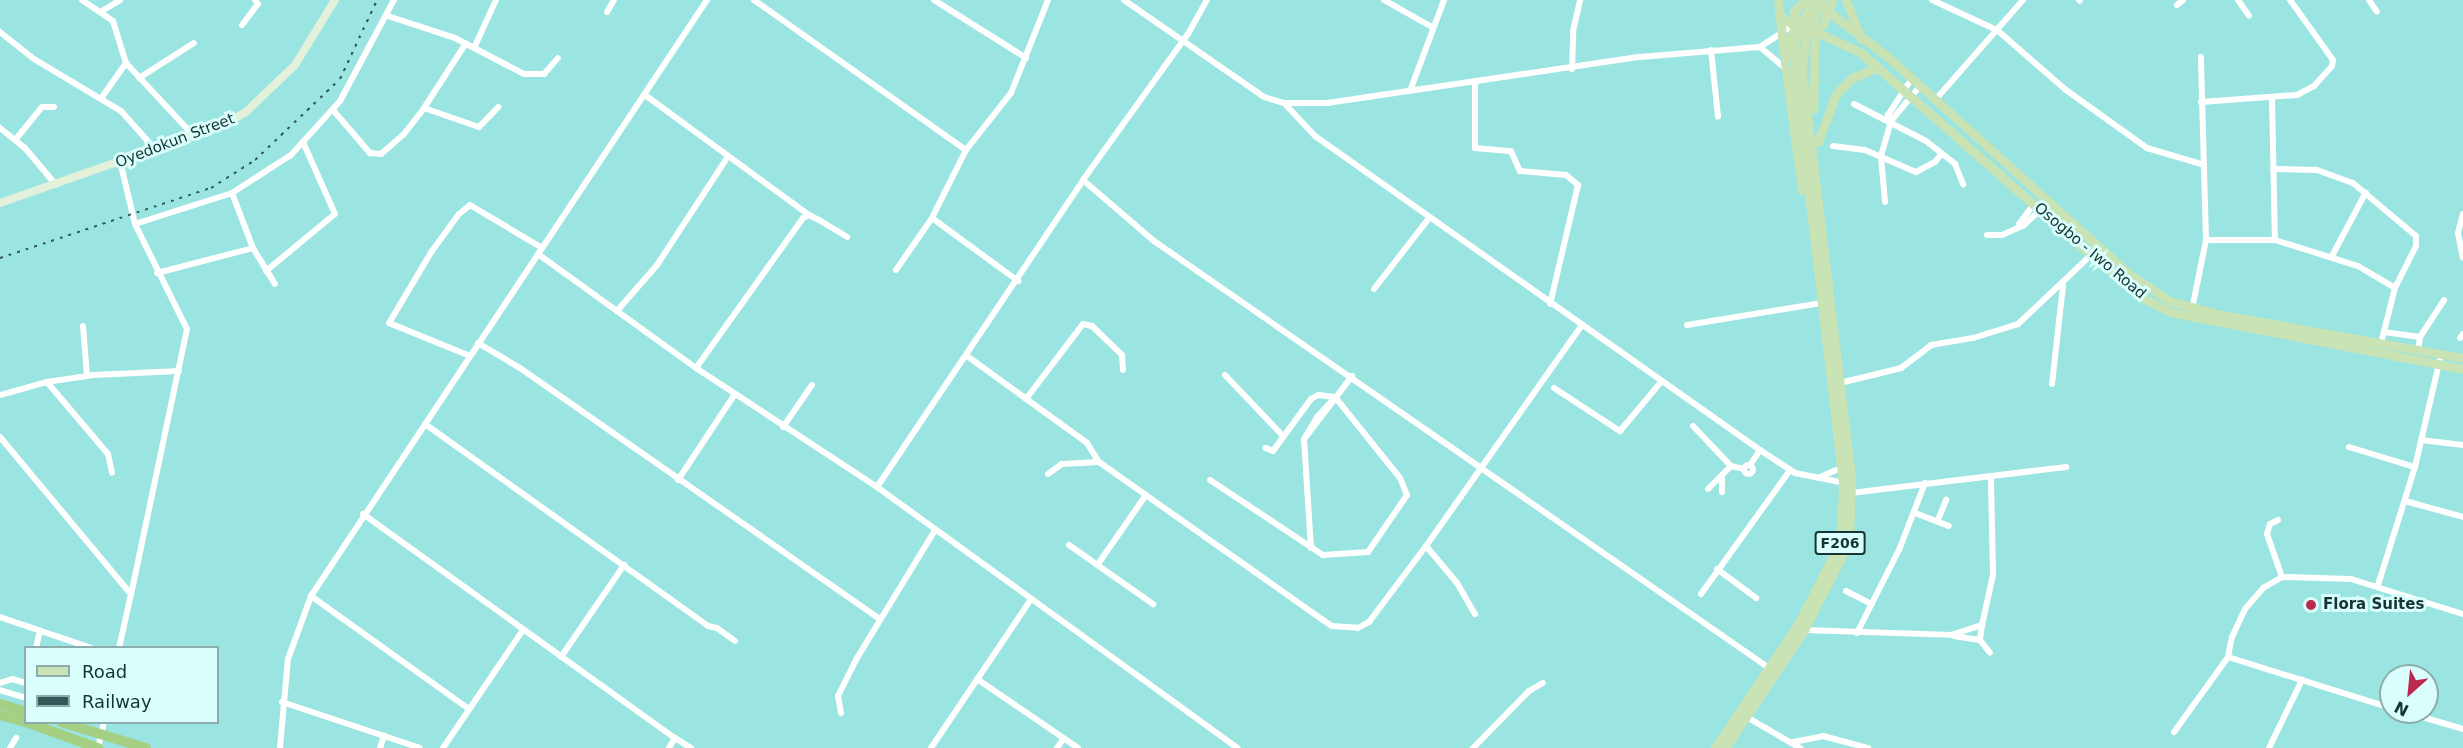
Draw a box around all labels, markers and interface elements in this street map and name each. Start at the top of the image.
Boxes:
street label: Oyedokun Street [113,110,237,172]
street label: Osogbo - Iwo Road [2030,199,2150,303]
road number: F206 [1814,532,1866,554]
place label: Flora Suites [2323,596,2424,614]
marker: Flora Suites [2304,598,2318,612]
legend [24,646,219,724]
text: Road [82,661,127,682]
north arrow [2379,664,2439,724]
text: Railway [82,691,152,712]
text: N [2391,697,2412,720]

